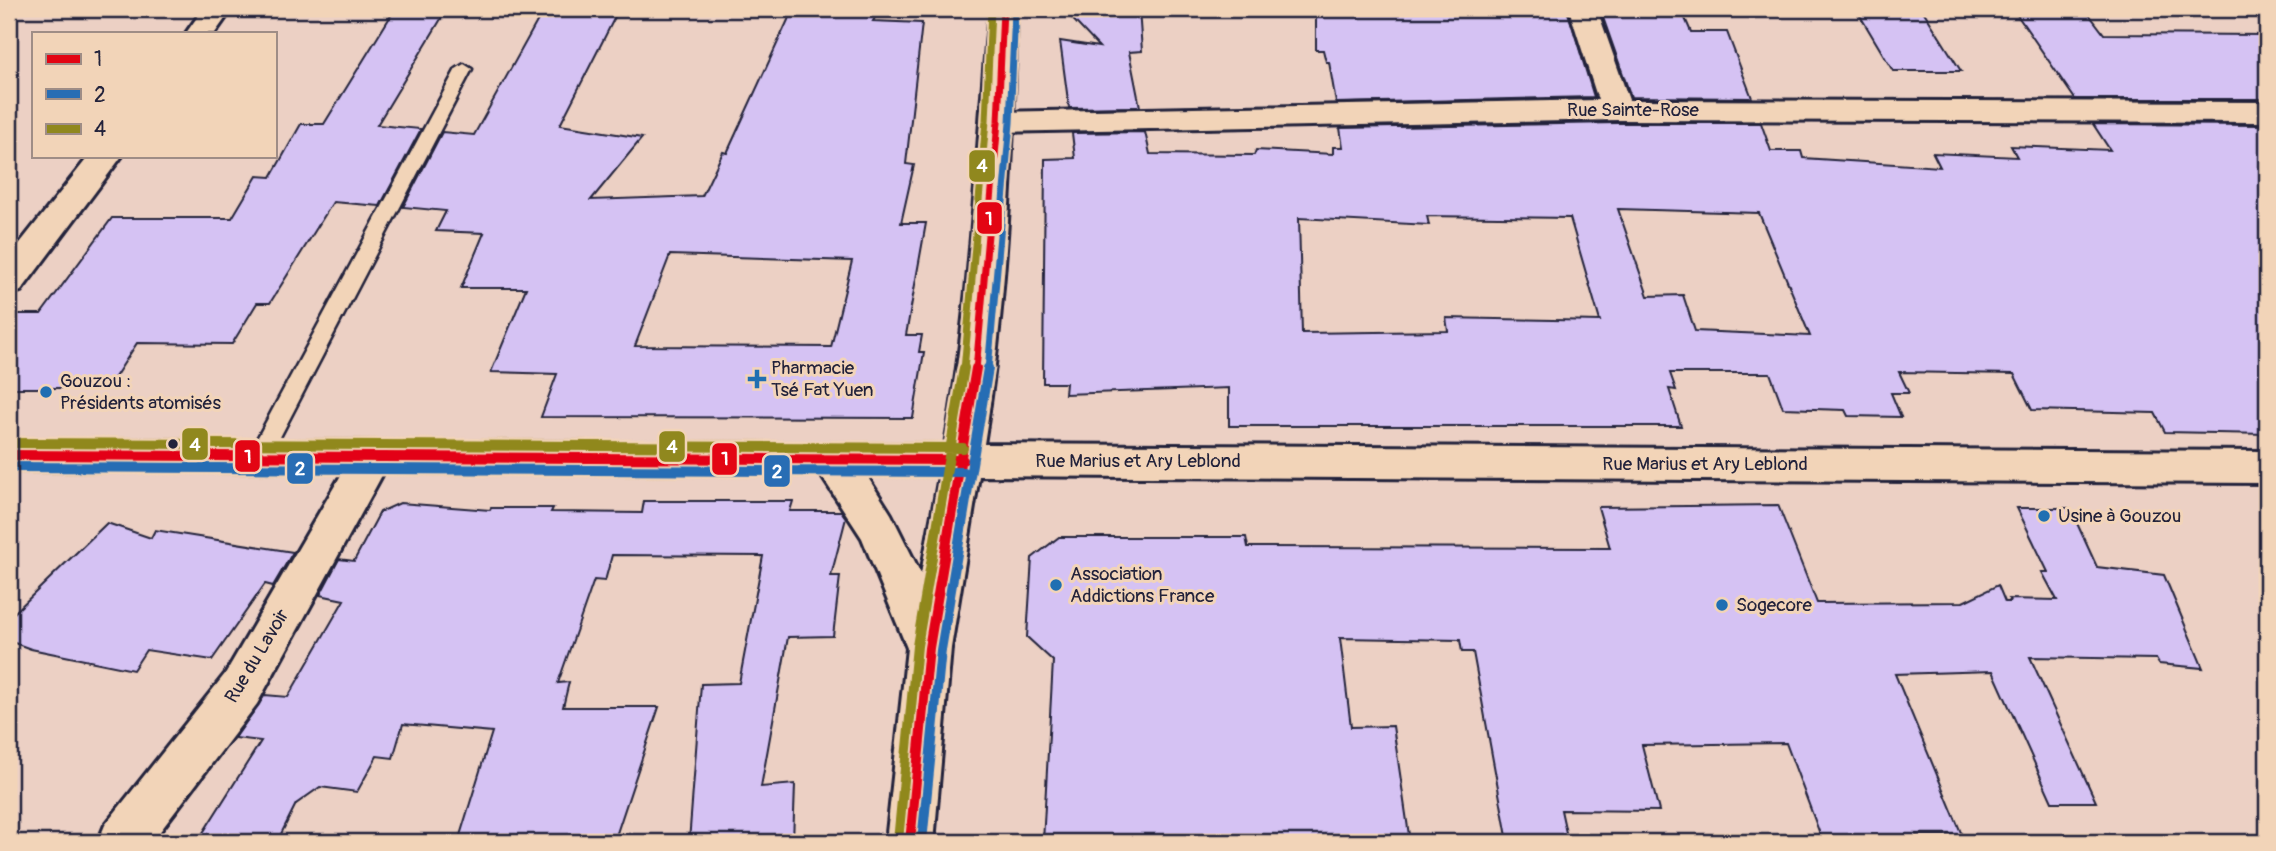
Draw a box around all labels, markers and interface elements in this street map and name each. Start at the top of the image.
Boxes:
legend [32,32,276,158]
text: 1 [94,46,102,73]
text: 2 [94,82,106,109]
street label: Rue Sainte-Rose [1567,98,1700,122]
text: 4 [94,116,106,143]
line badge: 4 [968,149,996,183]
text: 4 [976,154,988,178]
line badge: 1 [976,201,1003,235]
text: 1 [985,207,993,231]
place label: Pharmacie Tsé Fat Yuen [771,356,873,402]
place label: Gouzou : Présidents atomisés [60,369,222,415]
marker: Pharmacie Tsé Fat Yuen [749,371,765,387]
marker: Gouzou : Présidents atomisés [38,384,54,400]
line badge: 4 [181,427,209,461]
line badge: 4 [658,430,686,463]
text: 4 [189,433,201,457]
text: 4 [666,435,678,459]
unlabelled marker [166,437,180,451]
line badge: 1 [234,439,261,473]
line badge: 1 [711,442,738,476]
text: 1 [244,445,252,469]
text: 1 [721,447,729,471]
street label: Rue Marius et Ary Leblond [1035,449,1241,473]
line badge: 2 [286,452,314,485]
street label: Rue Marius et Ary Leblond [1602,452,1808,476]
line badge: 2 [763,454,791,488]
text: 2 [295,457,306,481]
text: 2 [772,460,783,484]
place label: Usine à Gouzou [2058,504,2181,528]
marker: Usine à Gouzou [2036,508,2052,524]
place label: Association Addictions France [1070,562,1215,608]
marker: Association Addictions France [1048,577,1064,593]
place label: Sogecore [1736,593,1812,617]
marker: Sogecore [1714,597,1730,613]
street label: Rue du Lavoir [220,604,295,707]

